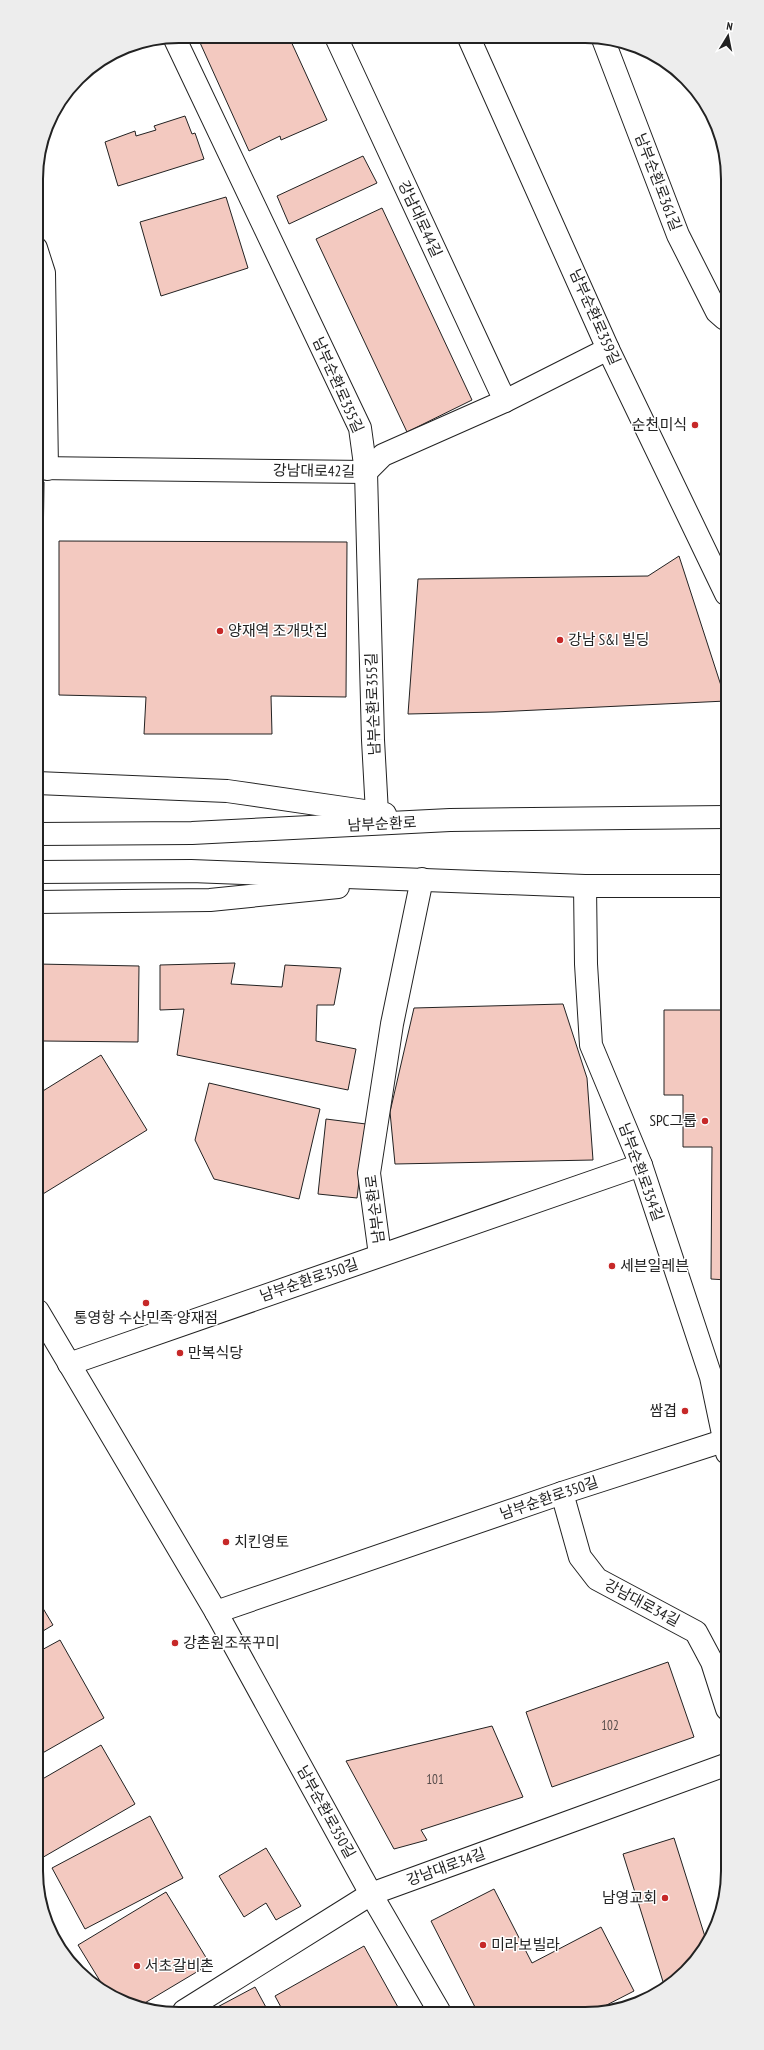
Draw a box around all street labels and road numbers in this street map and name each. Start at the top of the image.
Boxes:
street label: 남부순환로361길 [631,130,686,233]
street label: 강남대로44길 [394,177,446,260]
street label: 남부순환로359길 [566,266,625,368]
street label: 남부순환로355길 [309,334,368,436]
street label: 강남대로42길 [273,460,355,481]
street label: 남부순환로355길 [361,652,384,756]
street label: 남부순환로 [347,812,417,835]
street label: 남부순환로354길 [615,1120,668,1224]
street label: 남부순환로 [361,1174,388,1244]
street label: 남부순환로350길 [257,1254,361,1305]
street label: 남부순환로350길 [497,1472,601,1523]
street label: 강남대로34길 [601,1575,683,1630]
street label: 남부순환로350길 [293,1762,360,1861]
street label: 강남대로34길 [404,1843,488,1890]

